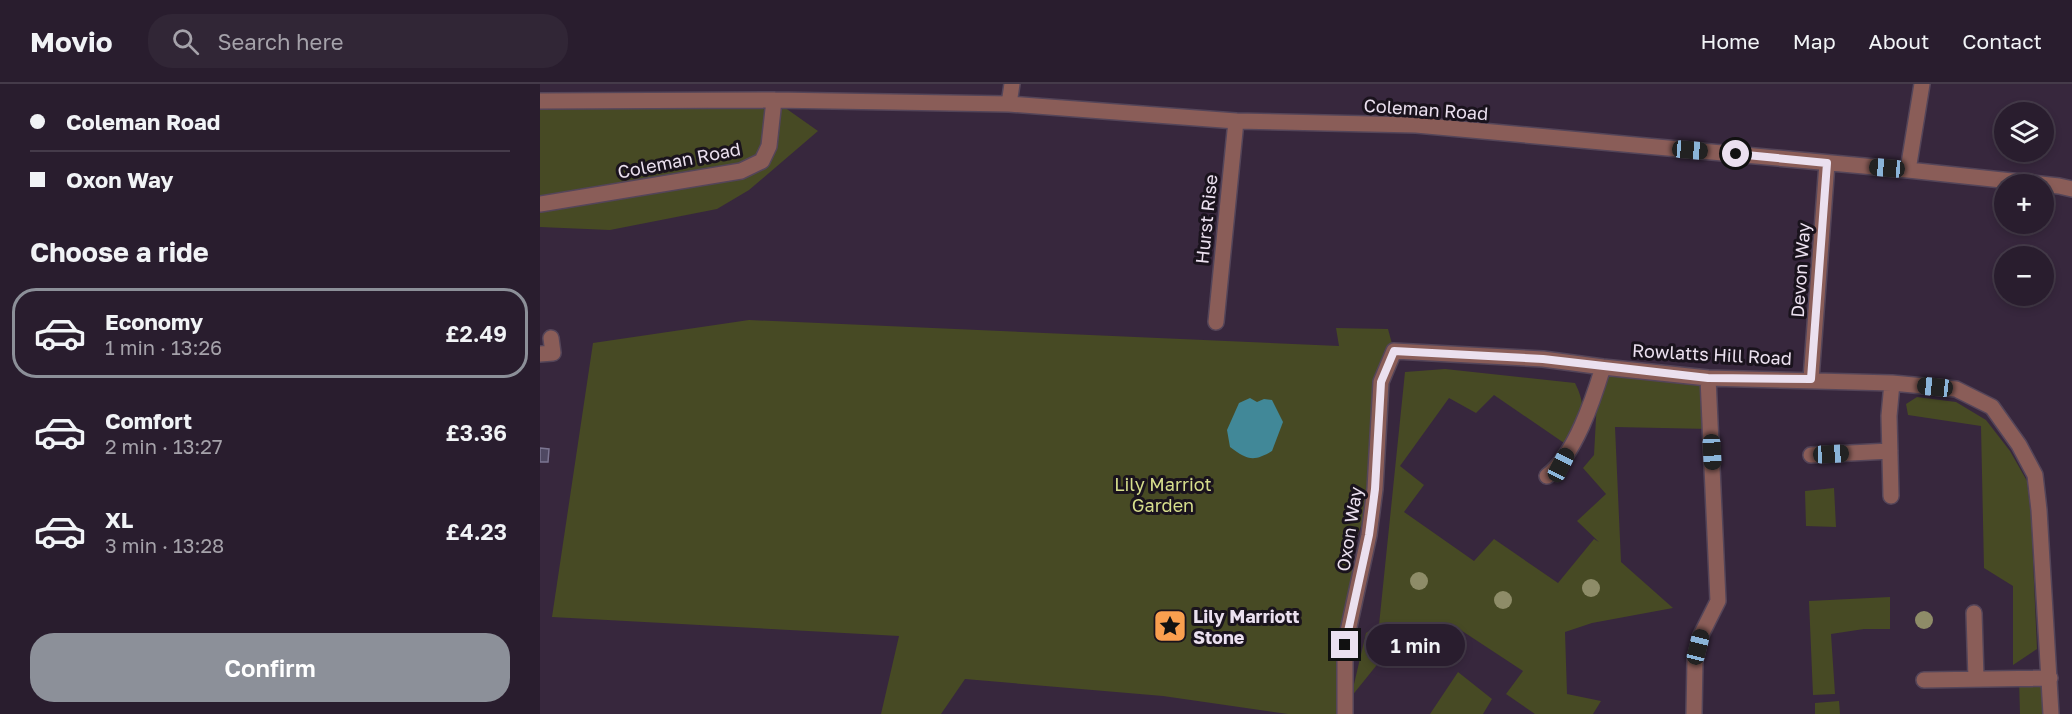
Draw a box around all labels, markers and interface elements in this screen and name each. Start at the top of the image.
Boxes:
search box [148,14,568,68]
text: Movio [30,25,112,58]
icon: search [169,25,202,58]
text: Search here [217,28,344,55]
text: Home [1700,28,1760,54]
text: Map [1793,28,1836,54]
text: About [1869,28,1929,54]
text: Contact [1962,28,2042,54]
street label: Coleman Road [1363,94,1489,124]
map controls [1994,102,2054,306]
button: layers [1994,102,2054,162]
text: Coleman Road [66,108,220,135]
street label: Coleman Road [616,137,742,183]
car [1671,139,1709,161]
route start [1722,140,1749,167]
car [1868,157,1906,179]
text: Oxon Way [66,166,174,193]
street label: Hurst Rise [1190,173,1222,265]
button: + [1994,174,2054,234]
street label: Devon Way [1786,222,1814,318]
text: Choose a ride [30,236,209,268]
button: − [1994,246,2054,306]
icon: car [33,306,87,360]
text: Economy [105,308,203,335]
text: £2.49 [445,320,507,347]
text: 1 min · 13:26 [105,335,222,359]
street label: Rowlatts Hill Road [1632,339,1792,369]
car [1916,376,1954,398]
icon: car [33,405,87,459]
text: Comfort [105,407,192,434]
text: £3.36 [446,419,507,446]
text: 2 min · 13:27 [105,434,223,458]
car [1702,434,1722,470]
car [1813,444,1849,464]
car [1545,445,1577,485]
park label: Lily Marriot Garden [1114,473,1212,516]
street label: Oxon Way [1331,485,1367,573]
icon: car [33,504,87,558]
text: XL [105,506,133,533]
text: £4.23 [446,518,507,545]
text: 3 min · 13:28 [105,533,224,557]
place label: Lily Marriott Stone [1193,605,1300,648]
place icon: Lily Marriott Stone [1152,608,1188,644]
callout: 1 min [1366,624,1465,666]
car [1685,627,1711,667]
route end [1331,631,1358,658]
button: Confirm [30,633,510,702]
text: 1 min [1390,633,1441,657]

